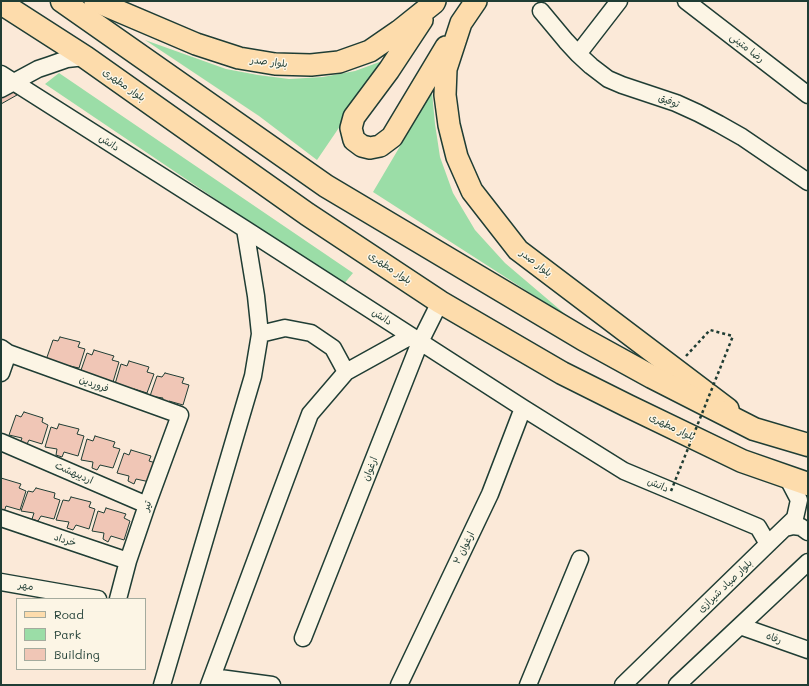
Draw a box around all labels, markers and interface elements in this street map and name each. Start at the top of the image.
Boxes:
street label: رضا متینی [728,31,766,65]
street label: بلوار صدر [250,54,288,70]
street label: بلوار مطهری [100,66,148,104]
street label: توفیق [657,92,681,110]
street label: دانش [97,132,121,154]
street label: بلوار صدر [518,247,554,279]
street label: بلوار مطهری [366,249,414,287]
street label: دانش [370,306,394,328]
street label: فروردین [78,373,110,395]
street label: بلوار مطهری [647,411,697,443]
street label: ارغوان [360,455,380,483]
street label: اردیبهشت [53,459,95,487]
street label: دانش [646,475,670,495]
street label: تیر [140,499,154,513]
street label: ارغوان ۲ [451,530,477,566]
street label: خرداد [52,531,78,549]
street label: بلوار صیاد شیرازی [695,557,755,615]
street label: مهر [17,579,35,593]
legend [16,598,146,670]
text: Road [54,606,84,622]
text: Park [54,626,81,642]
street label: رفاه [765,630,783,646]
text: Building [54,646,100,662]

